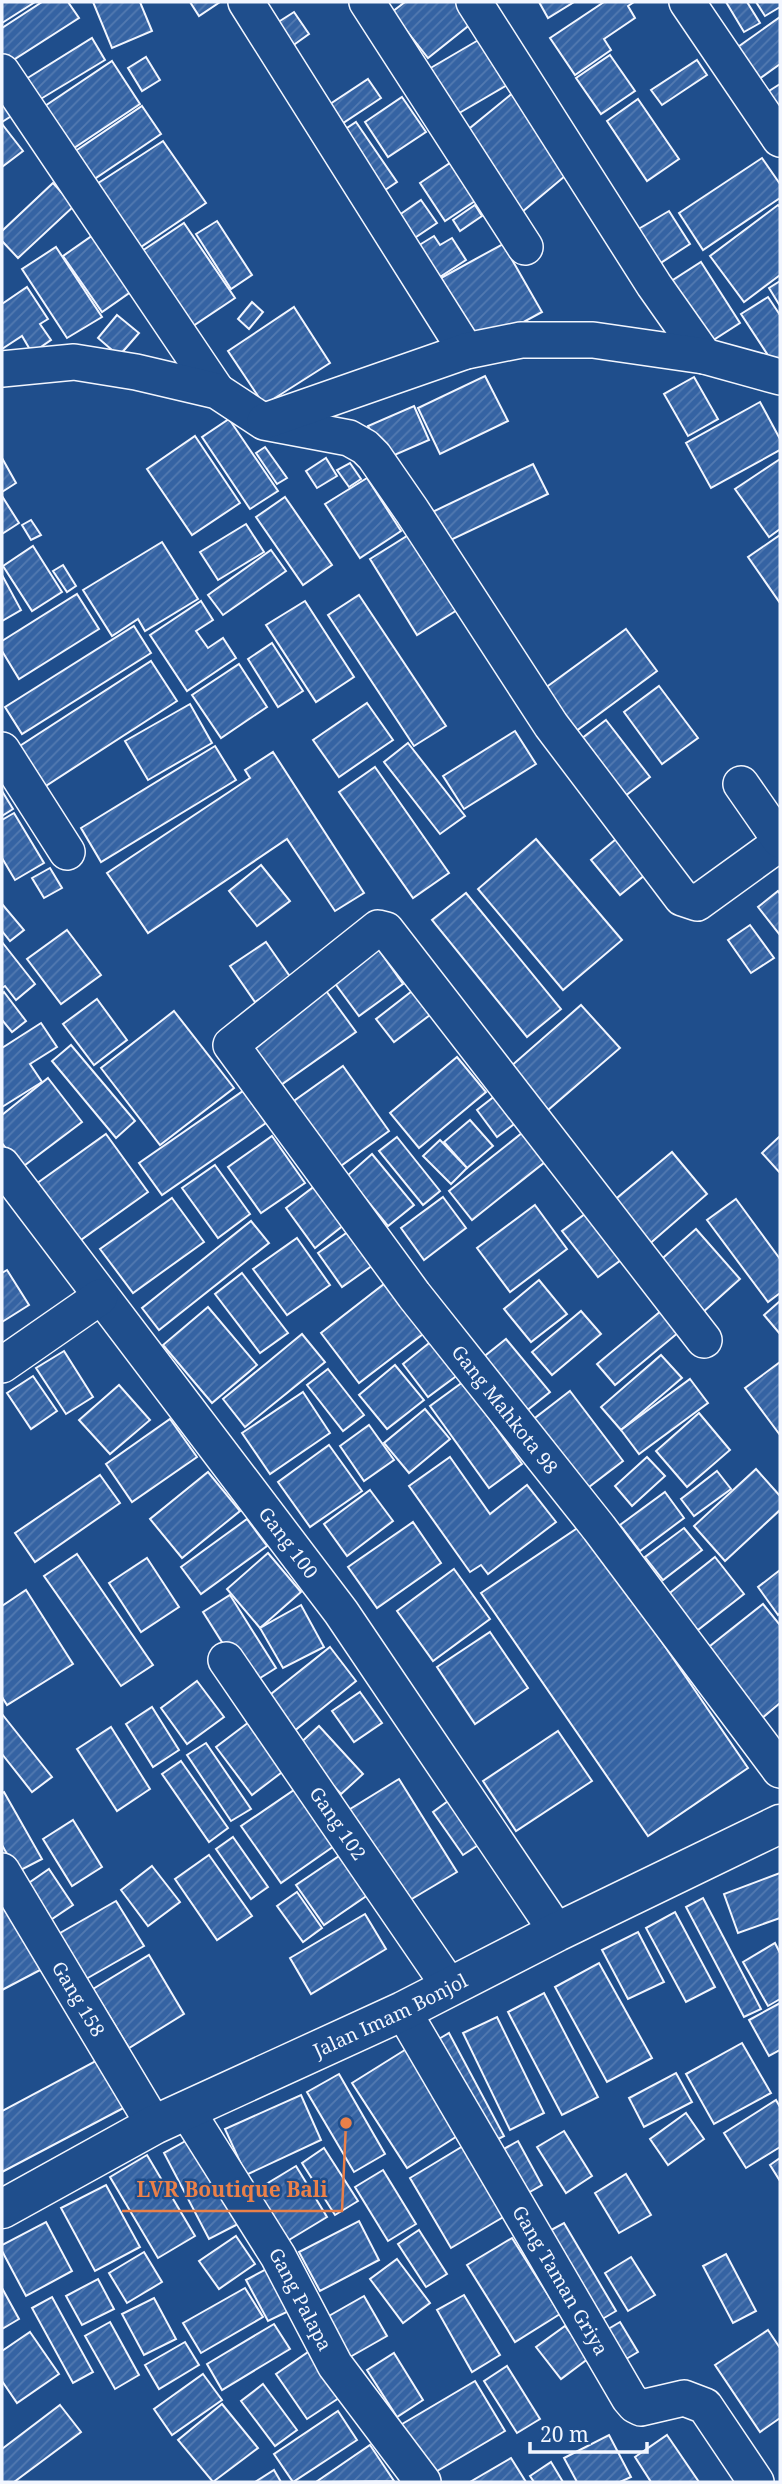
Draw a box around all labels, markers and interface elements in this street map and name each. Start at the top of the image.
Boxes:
street label: Gang Mahkota 98 [446,1340,564,1479]
street label: Gang 100 [253,1502,324,1584]
street label: Gang 102 [304,1782,372,1865]
street label: Gang 158 [46,1956,111,2041]
street label: Jalan Imam Bonjol [308,1967,472,2064]
callout: LVR Boutique Bali [122,2169,342,2211]
text: LVR Boutique Bali [136,2175,328,2203]
street label: Gang Taman Griya [506,2201,614,2360]
street label: Gang Palapa [263,2243,338,2355]
scale bar [530,2410,647,2454]
text: 20 m [540,2420,589,2448]

